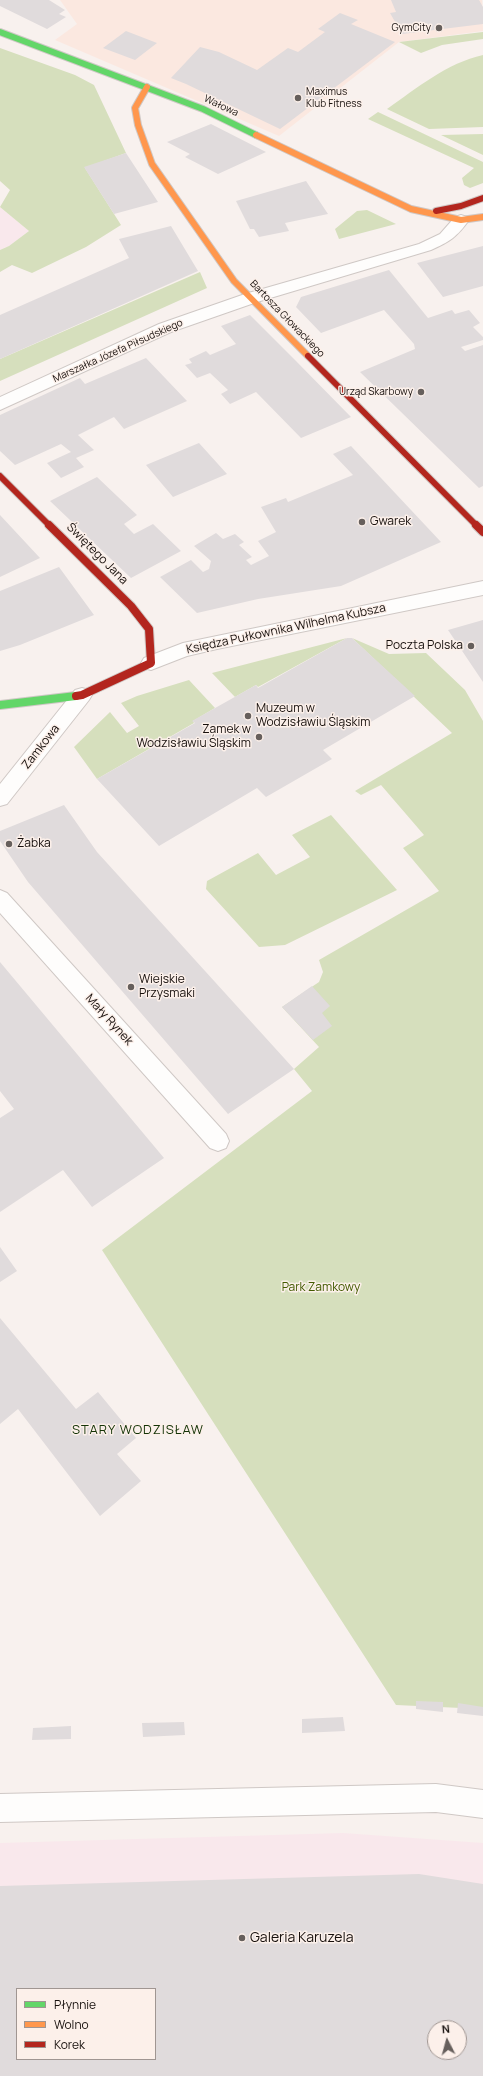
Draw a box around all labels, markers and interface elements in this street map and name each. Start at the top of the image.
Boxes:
place label: GymCity [392,22,431,34]
marker: GymCity [434,23,444,33]
place label: Maximus Klub Fitness [306,86,362,110]
street label: Wałowa [202,93,240,119]
marker: Maximus Klub Fitness [293,93,303,103]
street label: Bartosza Głowackiego [247,278,327,360]
street label: Marszałka Józefa Piłsudskiego [51,317,185,385]
place label: Urząd Skarbowy [339,386,413,398]
marker: Urząd Skarbowy [416,387,426,397]
place label: Gwarek [370,515,411,529]
marker: Gwarek [357,517,367,527]
street label: Świętego Jana [63,520,131,588]
street label: Księdza Pułkownika Wilhelma Kubsza [185,601,387,657]
place label: Poczta Polska [386,639,463,653]
marker: Poczta Polska [466,641,476,651]
place label: Muzeum w Wodzisławiu Śląskim [256,702,371,730]
marker: Muzeum w Wodzisławiu Śląskim [243,711,253,721]
street label: Zamkowa [19,722,63,772]
place label: Zamek w Wodzisławiu Śląskim [136,723,251,751]
marker: Zamek w Wodzisławiu Śląskim [254,732,264,742]
place label: Żabka [17,837,51,851]
marker: Żabka [4,839,14,849]
place label: Wiejskie Przysmaki [139,973,195,1001]
marker: Wiejskie Przysmaki [126,982,136,992]
street label: Mały Rynek [82,991,136,1049]
park label: Park Zamkowy [282,1281,360,1295]
district label: STARY WODZISŁAW [72,1422,204,1438]
place label: Galeria Karuzela [250,1930,354,1946]
marker: Galeria Karuzela [237,1933,247,1943]
legend [16,1988,156,2060]
text: Płynnie [54,1996,96,2013]
text: Wolno [54,2016,89,2033]
north arrow [427,2020,467,2060]
text: N [441,2021,451,2036]
text: Korek [54,2036,85,2053]

